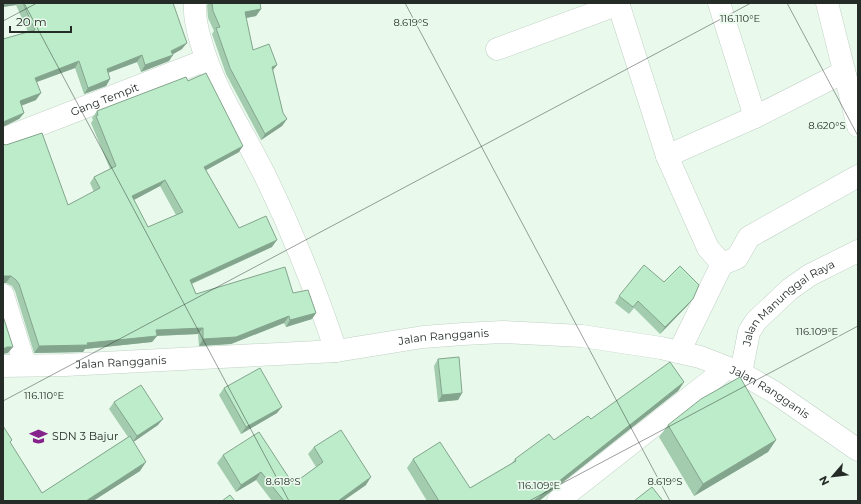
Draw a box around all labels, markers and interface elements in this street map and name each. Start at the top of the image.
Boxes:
scale bar [10,8,71,34]
text: 116.110°E [720,12,760,25]
text: 20 m [16,14,47,29]
text: 8.619°S [394,16,428,29]
street label: Gang Tempit [69,80,141,119]
text: 8.620°S [808,119,846,132]
street label: Jalan Manunggal Raya [739,257,837,348]
text: 116.109°E [796,325,839,338]
street label: Jalan Rangganis [396,326,490,348]
street label: Jalan Rangganis [74,353,167,372]
street label: Jalan Rangganis [727,362,813,422]
text: 116.110°E [24,389,64,402]
school or university icon: SDN 3 Bajur [29,426,49,446]
place label: SDN 3 Bajur [52,429,118,443]
north arrow [813,456,853,496]
text: N [816,473,832,488]
text: 8.618°S [265,475,301,488]
text: 8.619°S [648,475,682,488]
text: 116.109°E [518,479,561,492]

